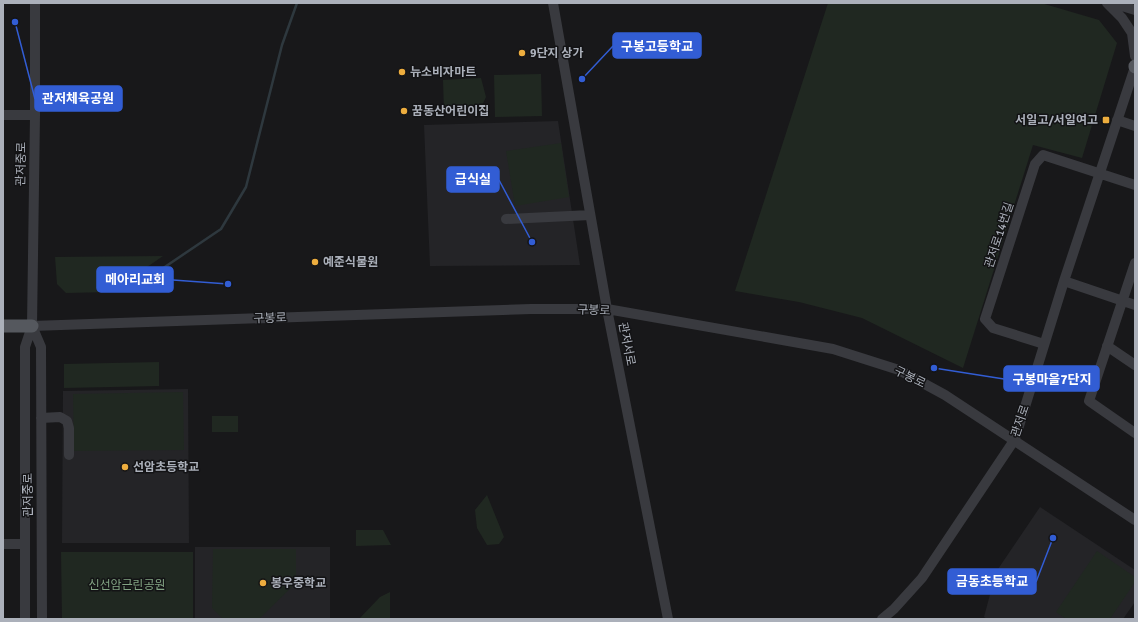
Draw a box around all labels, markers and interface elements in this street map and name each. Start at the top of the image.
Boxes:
callout: 구봉고등학교 [613,33,701,58]
text: 구봉고등학교 [621,39,693,55]
place label: 9단지 상가 [530,46,583,61]
marker: 9단지 상가 [517,48,527,58]
place label: 뉴소비자마트 [410,65,476,80]
marker: 뉴소비자마트 [397,67,407,77]
callout: 관저체육공원 [35,86,122,111]
text: 관저체육공원 [42,91,114,107]
place label: 꿈동산어린이집 [412,104,489,119]
marker: 꿈동산어린이집 [399,106,409,116]
place label: 서일고/서일여고 [1015,113,1098,128]
marker: 서일고/서일여고 [1101,115,1111,125]
street label: 관저중로 [14,142,29,186]
callout: 급식실 [447,167,499,192]
text: 급식실 [455,172,491,188]
street label: 관저로14번길 [982,200,1017,270]
place label: 예준식물원 [323,255,378,270]
marker: 예준식물원 [310,257,320,267]
callout: 메아리교회 [97,267,173,292]
text: 메아리교회 [105,272,165,288]
street label: 구봉로 [577,302,611,319]
street label: 구봉로 [253,310,287,327]
street label: 관저서로 [615,321,638,367]
street label: 구봉로 [892,363,928,391]
callout: 구봉마을7단지 [1004,366,1099,391]
text: 구봉마을7단지 [1013,372,1091,388]
street label: 관저로 [1008,403,1033,439]
place label: 선암초등학교 [133,460,199,475]
marker: 선암초등학교 [120,462,130,472]
street label: 관저중로 [21,473,36,517]
callout: 금동초등학교 [948,569,1036,594]
text: 금동초등학교 [956,574,1028,590]
place label: 봉우중학교 [271,576,326,591]
park label: 신선암근린공원 [88,578,166,593]
marker: 봉우중학교 [258,578,268,588]

